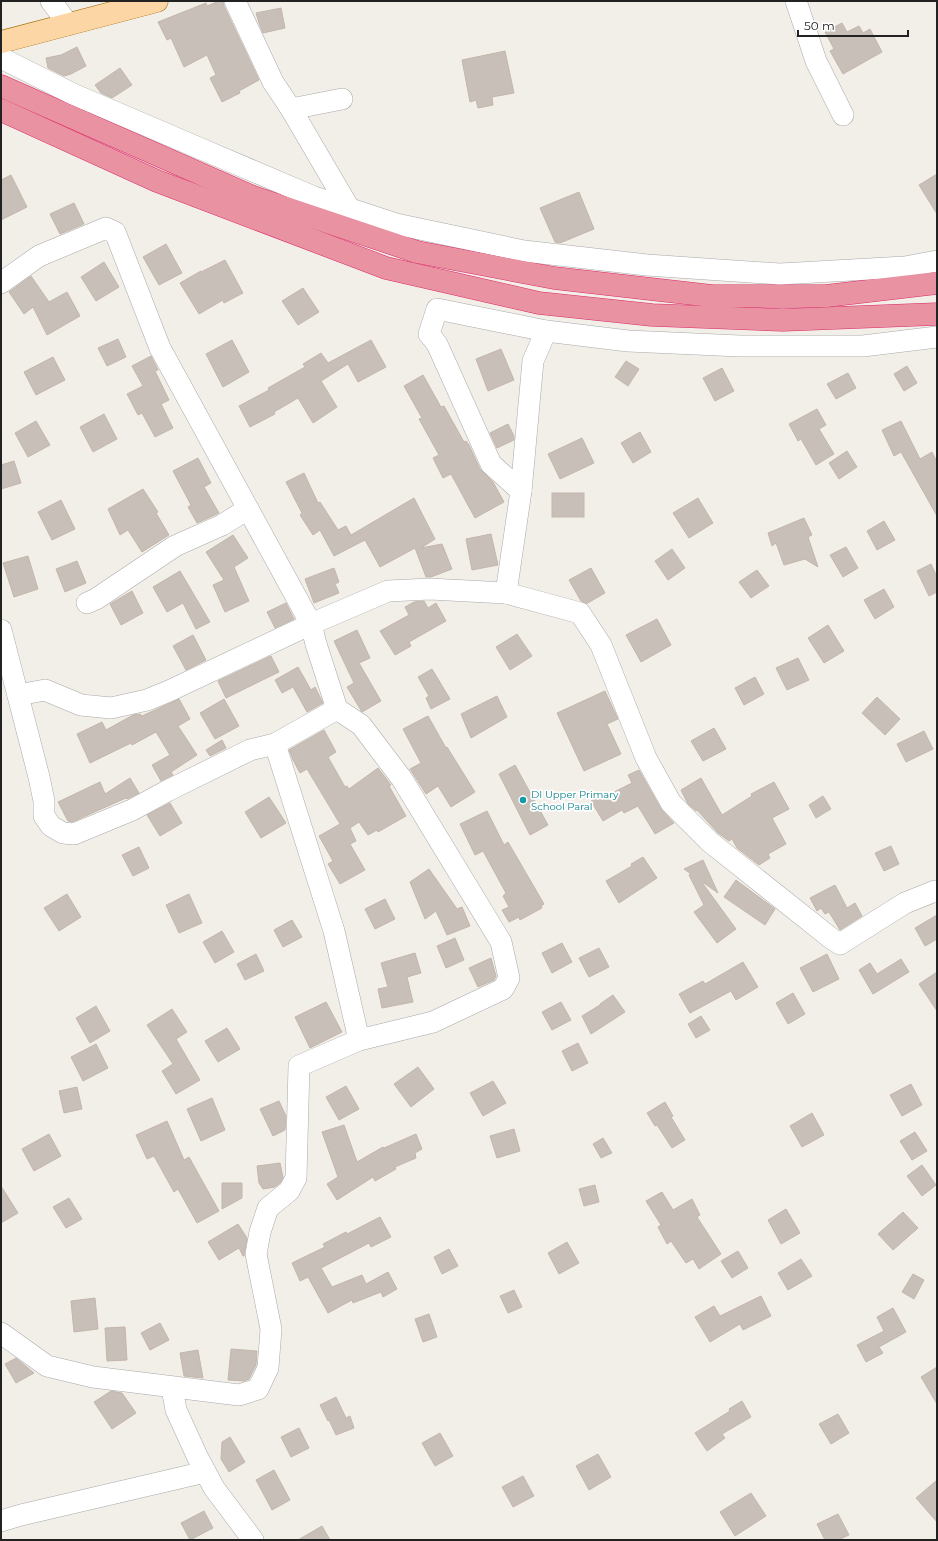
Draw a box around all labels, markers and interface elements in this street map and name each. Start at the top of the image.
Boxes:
scale bar [798,12,908,38]
text: 50 m [804,18,835,33]
place label: DI Upper Primary School Paral [531,788,619,813]
marker: DI Upper Primary School Paral [518,795,528,805]

